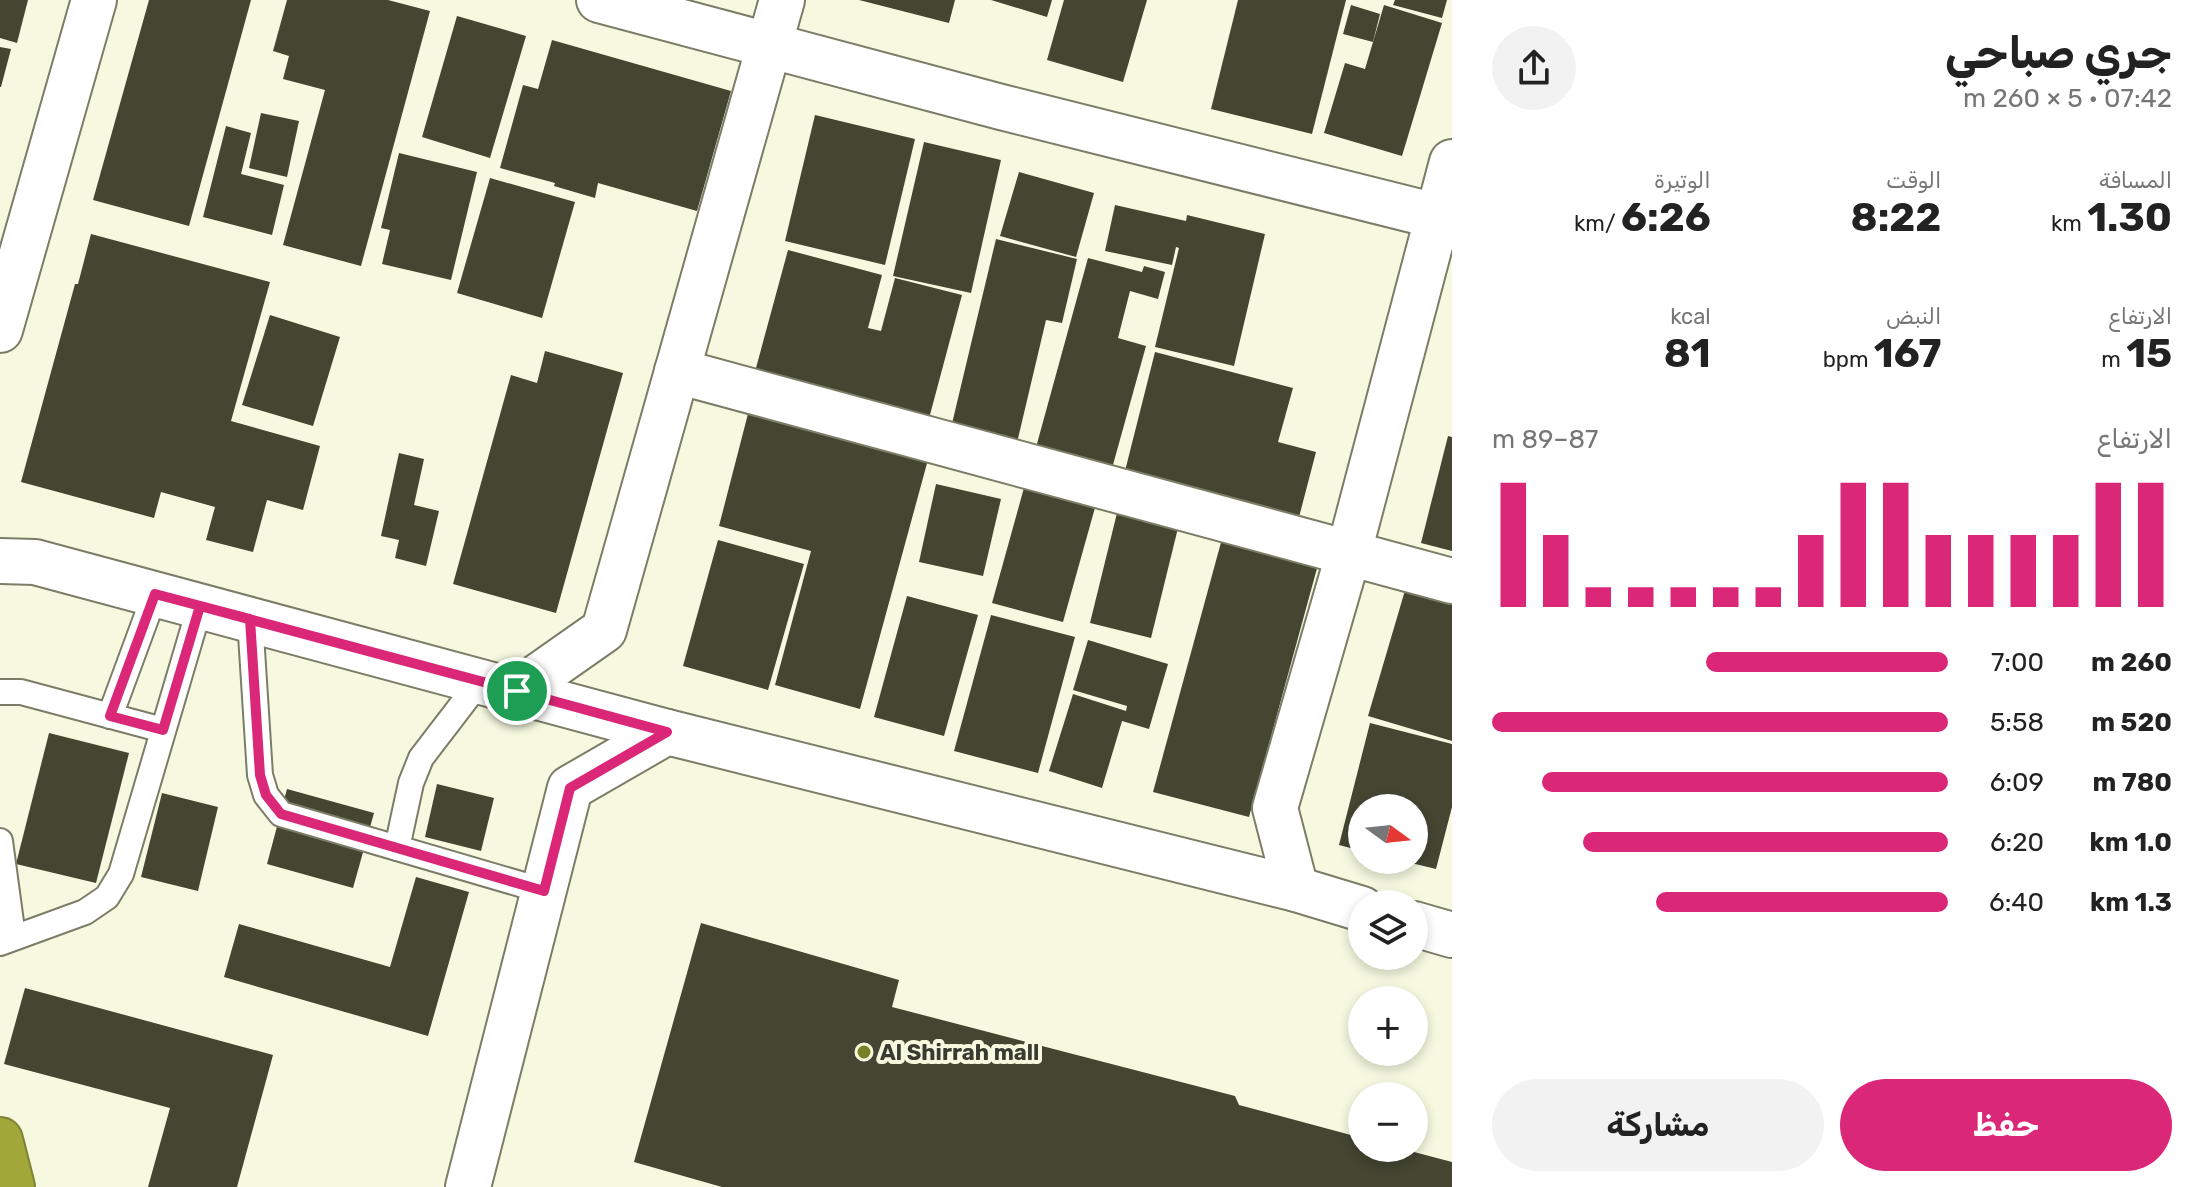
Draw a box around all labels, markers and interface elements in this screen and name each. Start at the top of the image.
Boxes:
button: share [1492,26,1576,110]
text: جري صباحي [1945,27,2172,79]
text: 07:42 · 5 × 260 m [1963,83,2172,114]
text: الوتيرة [1654,167,1711,194]
text: الوقت [1886,167,1941,194]
text: المسافة [2099,167,2172,194]
text: 6:26 [1621,194,1711,241]
text: 8:22 [1851,194,1941,241]
text: 1.30 [2087,194,2172,241]
text: /km [1574,210,1621,237]
text: km [2051,210,2087,237]
text: kcal [1670,303,1711,330]
text: النبض [1886,303,1941,330]
text: الارتفاع [2109,303,2172,330]
text: 81 [1664,330,1711,377]
text: 167 [1874,330,1941,377]
text: 15 [2126,330,2172,377]
text: bpm [1823,346,1874,373]
text: m [2101,346,2126,373]
text: 87–89 m [1492,424,1598,455]
text: الارتفاع [2097,424,2172,455]
text: 7:00 [1991,647,2044,678]
text: 260 m [2091,647,2172,678]
pin [483,657,551,725]
icon: arrive [495,669,539,713]
text: 5:58 [1990,707,2044,738]
text: 520 m [2091,707,2172,738]
text: 6:09 [1990,767,2044,798]
text: 780 m [2092,767,2172,798]
north arrow [1348,794,1428,874]
map controls [1348,794,1428,1162]
text: 6:20 [1990,827,2044,858]
text: 1.0 km [2090,827,2172,858]
text: 6:40 [1989,887,2044,918]
text: 1.3 km [2090,887,2172,918]
button: layers [1348,890,1428,970]
button: + [1348,986,1428,1066]
place label: Al Shirrah mall [880,1039,1039,1066]
marker: Al Shirrah mall [855,1043,873,1061]
button: مشاركة [1492,1079,1824,1171]
button: حفظ [1840,1079,2172,1171]
button: − [1348,1082,1428,1162]

